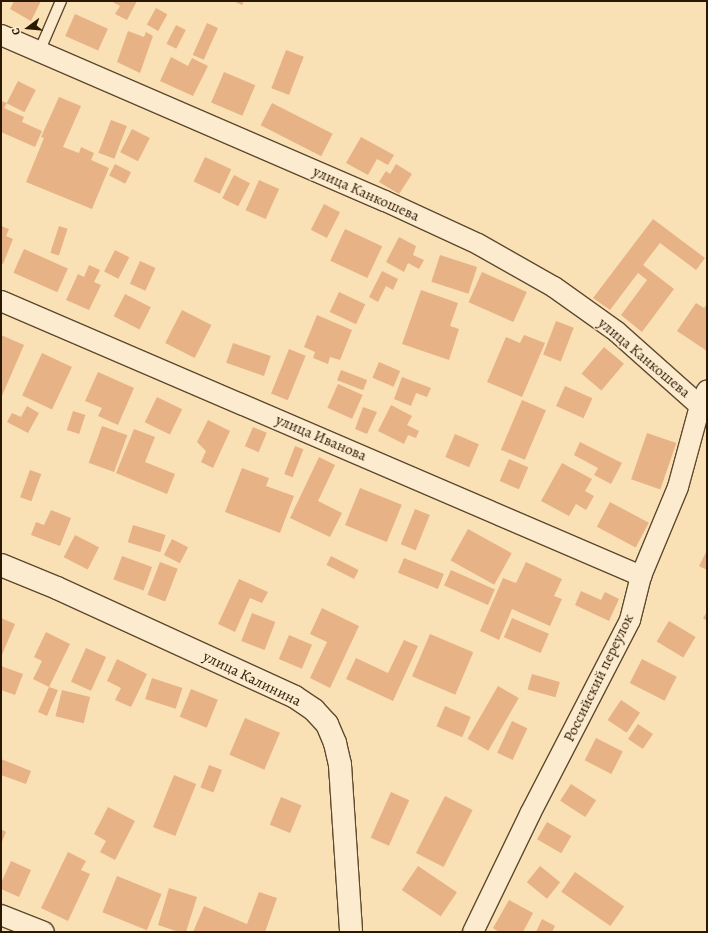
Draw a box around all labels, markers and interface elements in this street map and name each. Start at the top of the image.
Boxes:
north arrow [8,8,48,48]
text: С [8,26,24,37]
street label: улица Канкошева [310,162,422,226]
street label: улица Канкошева [594,314,694,402]
street label: улица Иванова [273,411,369,465]
street label: Российский переулок [560,611,638,745]
street label: улица Калинина [200,647,304,711]

